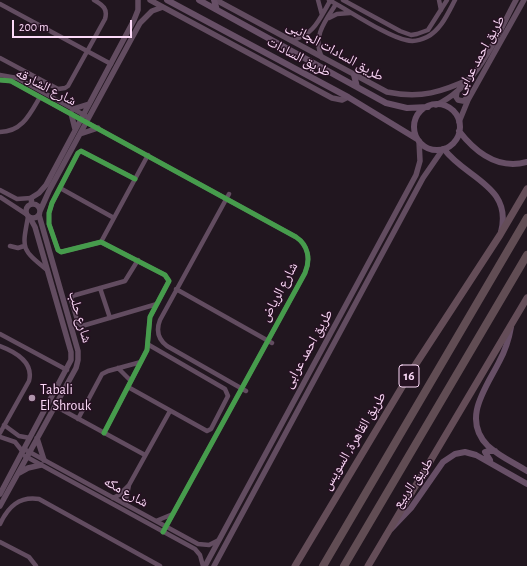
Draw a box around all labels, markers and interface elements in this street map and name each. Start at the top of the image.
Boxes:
scale bar [14,12,134,38]
street label: طريق احمد عرابى [451,13,509,97]
street label: طريق السادات الجانبى [283,17,387,85]
text: 200 m [19,21,49,33]
street label: طريق السادات [264,33,334,81]
street label: شارع الشارقه [13,65,79,109]
street label: شارع الرياض [256,260,302,324]
street label: شارع حلب [65,289,95,345]
street label: طريق احمد عرابى [279,307,337,391]
road number: 16 [399,365,419,387]
place label: Tabali El Shrouk [40,382,91,414]
street label: طريق القاهرة, السويس [318,389,390,493]
marker: Tabali El Shrouk [27,393,37,403]
street label: طريق الربيع [389,454,437,512]
street label: شارع مكه [101,473,151,511]

